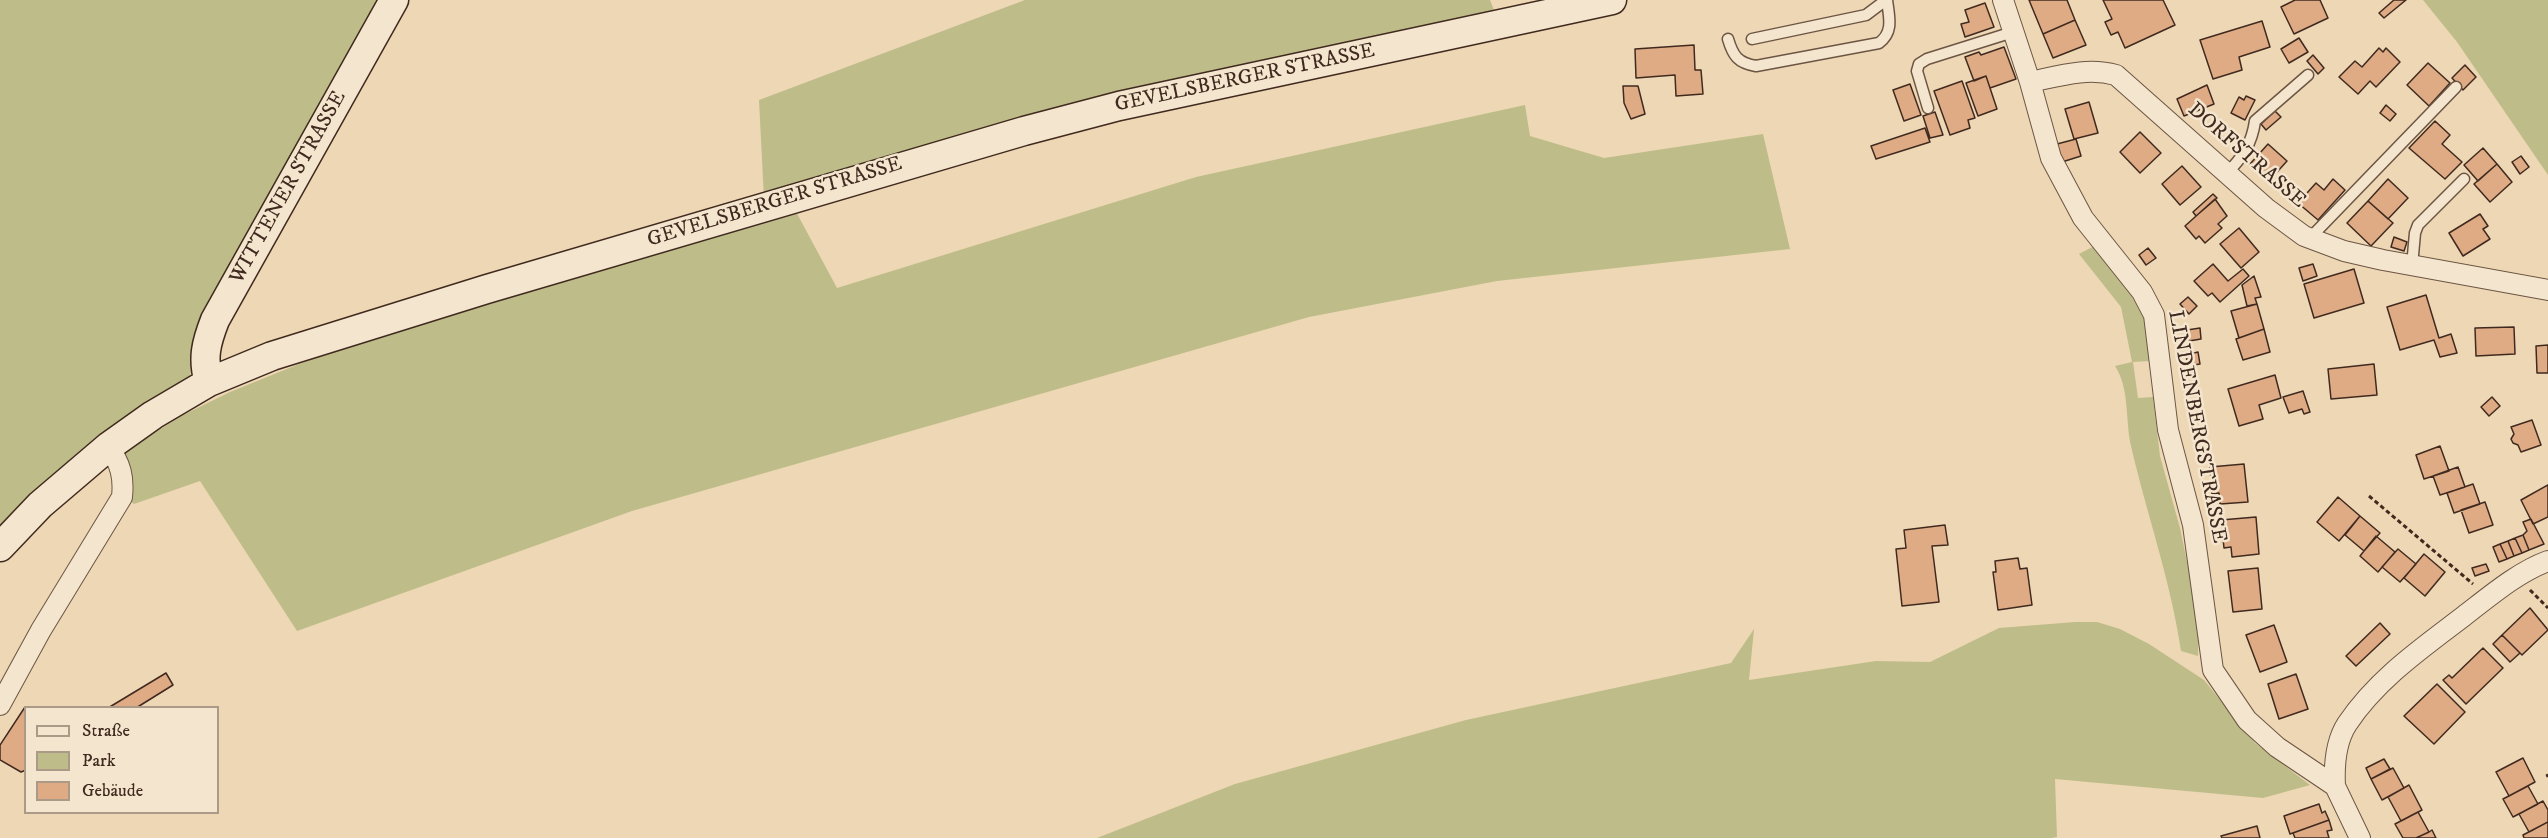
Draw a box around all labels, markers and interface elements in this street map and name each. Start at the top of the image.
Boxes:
street label: GEVELSBERGER STRASSE [1113,39,1377,119]
street label: WITTENER STRASSE [225,87,353,289]
street label: DORFSTRASSE [2182,98,2310,214]
street label: GEVELSBERGER STRASSE [645,152,905,254]
street label: LINDENBERGSTRASSE [2161,309,2231,545]
legend [24,706,219,814]
text: Straße [82,720,130,742]
text: Park [82,750,116,772]
text: Gebäude [82,780,143,802]

